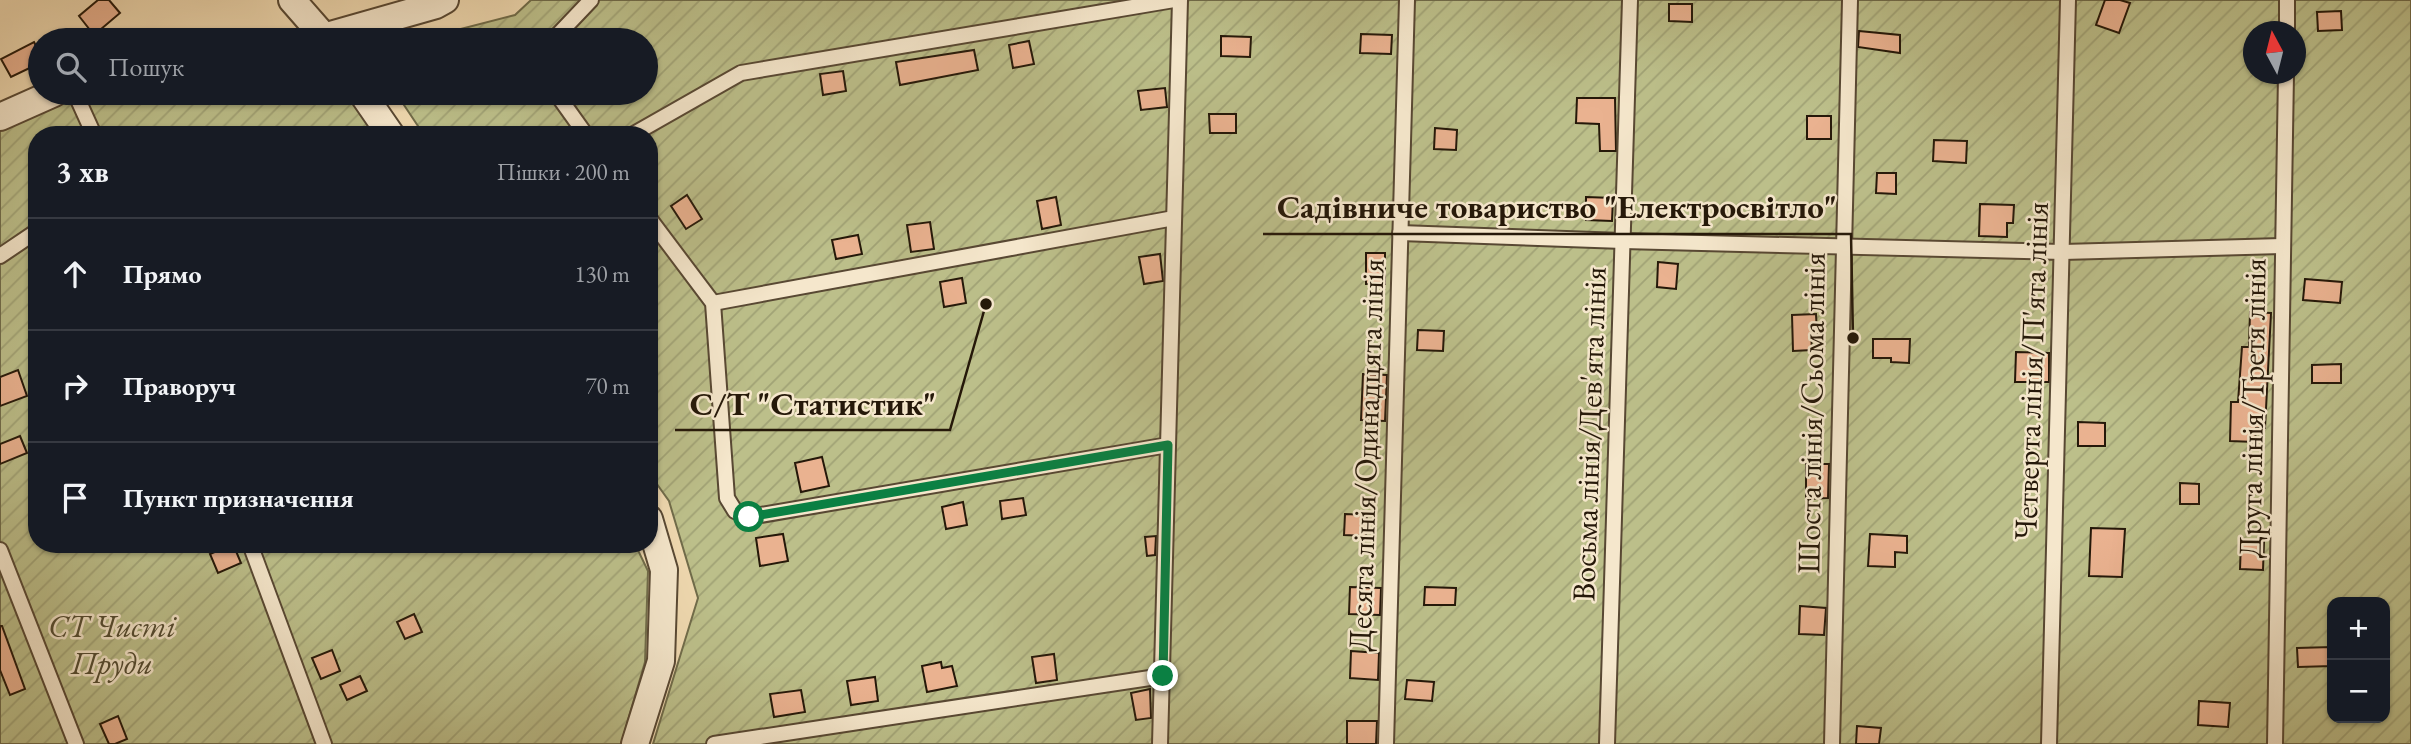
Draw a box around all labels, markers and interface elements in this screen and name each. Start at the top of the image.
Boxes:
north arrow [2243,21,2306,84]
search box [28,28,658,105]
icon: search [52,48,90,86]
text: Пошук [108,50,184,84]
text: 3 хв [56,152,109,191]
text: Пішки · 200 m [497,157,630,187]
callout: Садівниче товариство "Електросвітло" [1263,180,1851,234]
text: Садівниче товариство "Електросвітло" [1277,185,1837,228]
street label: Четверта лінія/П'ята лінія [2004,201,2058,541]
street label: Шоста лінія/Сьома лінія [1787,252,1835,574]
icon: ahead [56,255,94,293]
text: Прямо [123,257,202,291]
street label: Десята лінія/Одинадцята лінія [1338,258,1394,652]
street label: Друга лінія/Третя лінія [2228,258,2276,558]
text: 130 m [574,259,630,289]
street label: Восьма лінія/Дев'ята лінія [1562,266,1616,602]
icon: right [56,367,94,405]
text: Праворуч [123,369,236,403]
text: 70 m [585,371,630,401]
callout: С/Т "Статистик" [675,376,950,430]
text: С/Т "Статистик" [690,382,936,425]
icon: arrive [56,479,94,517]
text: Пункт призначення [123,481,354,515]
route start [733,501,764,532]
map controls [2327,597,2390,723]
button: + [2327,597,2390,660]
park label: СТ Чисті Пруди [48,605,178,684]
route end [1147,660,1178,691]
button: − [2327,660,2390,723]

